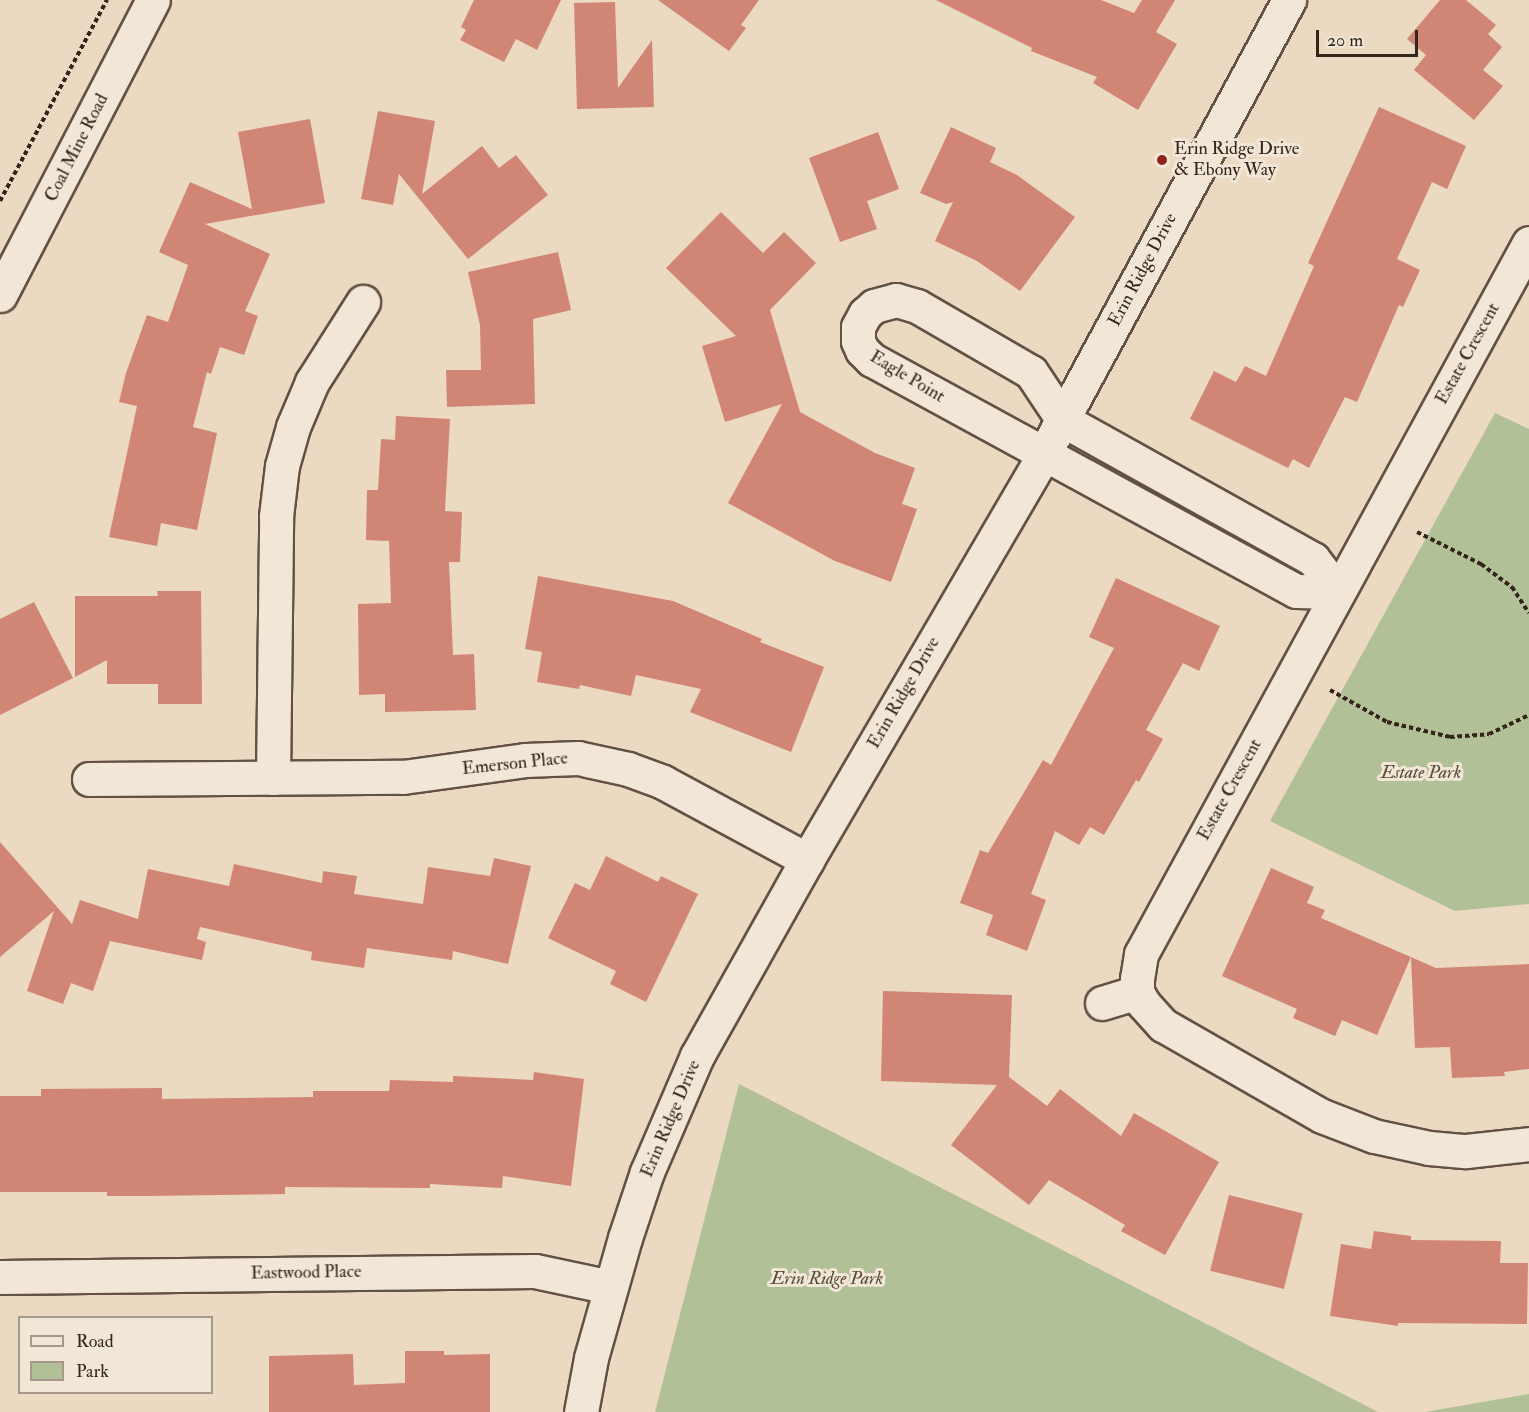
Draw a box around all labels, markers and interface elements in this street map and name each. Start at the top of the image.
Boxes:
scale bar [1319,18,1421,56]
text: 20 m [1327,29,1363,52]
street label: Coal Mine Road [41,90,113,206]
place label: Erin Ridge Drive & Ebony Way [1174,139,1299,182]
marker: Erin Ridge Drive & Ebony Way [1155,153,1169,167]
street label: Erin Ridge Drive [1104,210,1182,330]
street label: Estate Crescent [1431,299,1505,409]
street label: Eagle Point [866,346,948,408]
street label: Erin Ridge Drive [863,633,945,753]
street label: Estate Crescent [1193,735,1267,845]
street label: Emerson Place [461,748,569,780]
park label: Estate Park [1381,762,1461,784]
street label: Erin Ridge Drive [637,1057,705,1181]
street label: Eastwood Place [250,1261,362,1285]
park label: Erin Ridge Park [771,1268,883,1290]
legend [18,1316,213,1394]
text: Road [76,1330,114,1353]
text: Park [76,1360,109,1383]

